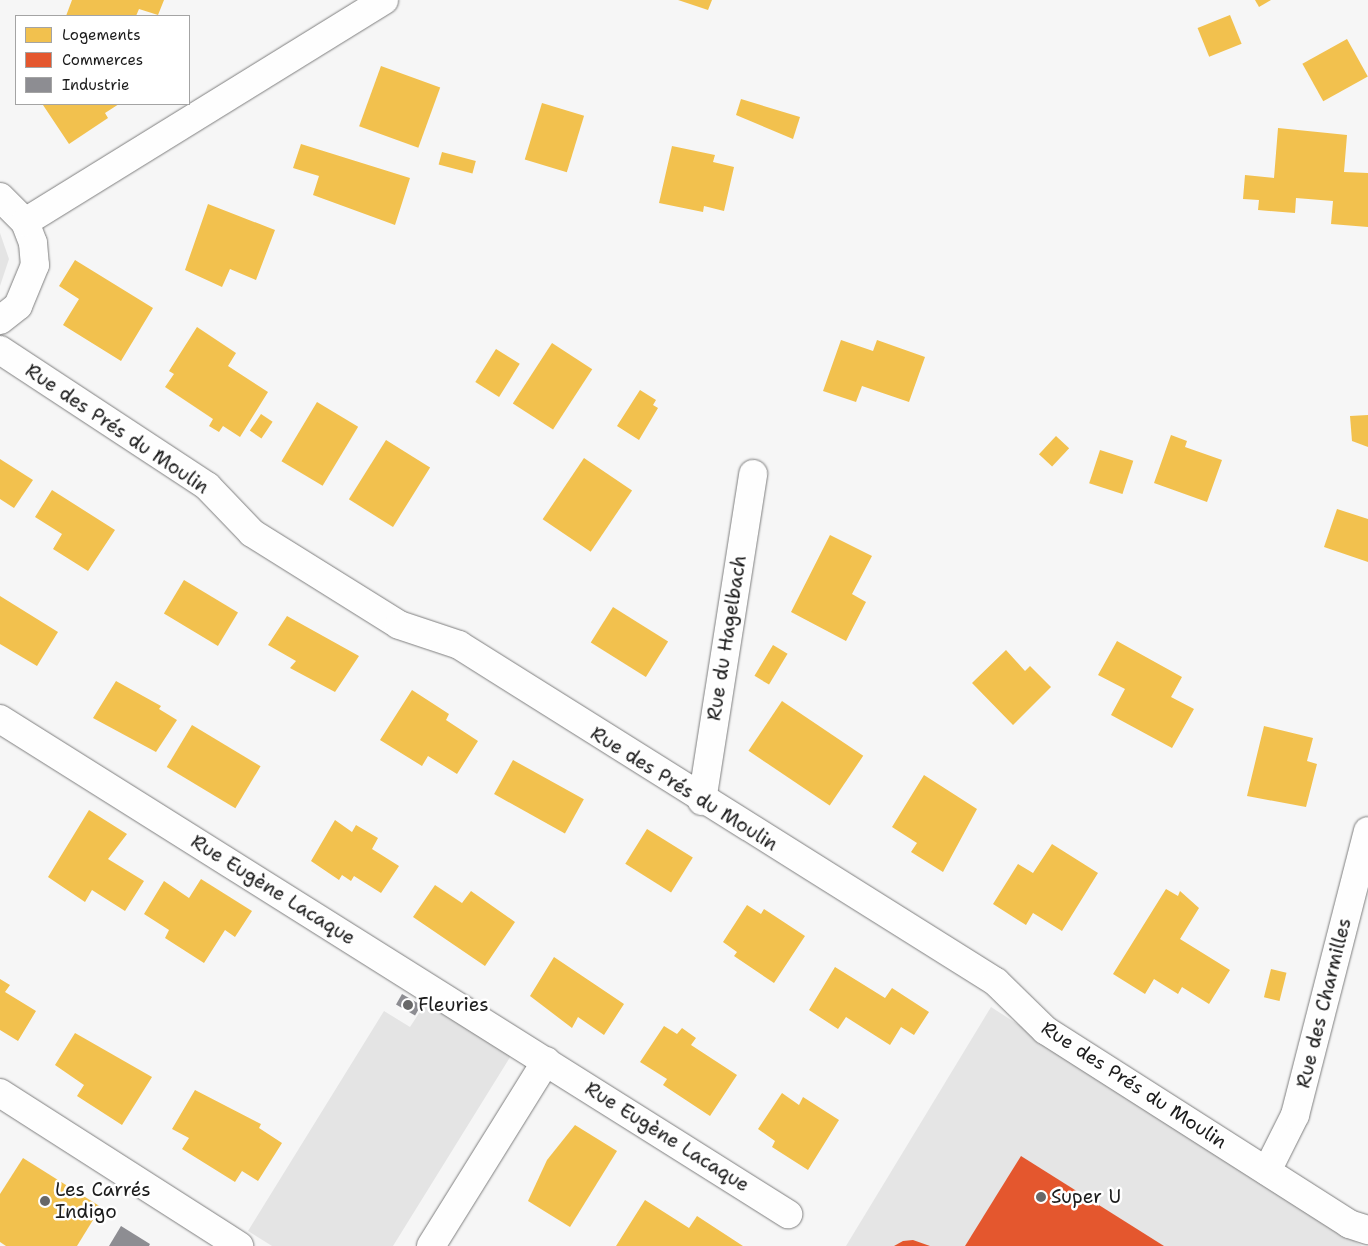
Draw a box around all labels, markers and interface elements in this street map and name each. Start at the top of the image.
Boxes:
legend [15,15,190,105]
text: Logements [62,25,141,45]
text: Commerces [62,50,143,70]
text: Industrie [62,75,129,95]
street label: Rue des Prés du Moulin [21,359,213,499]
street label: Rue du Hagelbach [703,554,751,722]
street label: Rue des Prés du Moulin [586,722,782,856]
street label: Rue Eugène Lacaque [187,830,359,950]
street label: Rue des Charmilles [1292,916,1356,1090]
place label: Fleuries [418,994,489,1016]
marker: Fleuries [402,999,414,1011]
street label: Rue des Prés du Moulin [1037,1017,1231,1153]
street label: Rue Eugène Lacaque [581,1077,753,1197]
place label: Les Carrés Indigo [55,1179,151,1223]
place label: Super U [1051,1186,1121,1208]
marker: Super U [1035,1191,1047,1203]
marker: Les Carrés Indigo [39,1195,51,1207]

